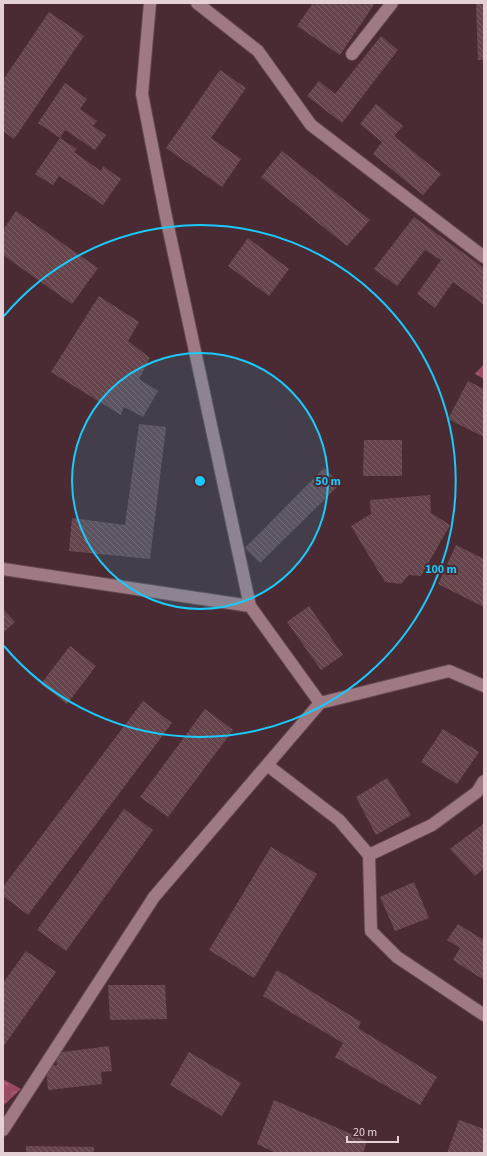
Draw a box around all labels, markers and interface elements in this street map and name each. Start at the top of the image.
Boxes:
text: 50 m [315,473,341,490]
centre of rings [193,474,207,488]
text: 100 m [425,561,457,578]
scale bar [347,1118,398,1144]
text: 20 m [353,1124,377,1141]

